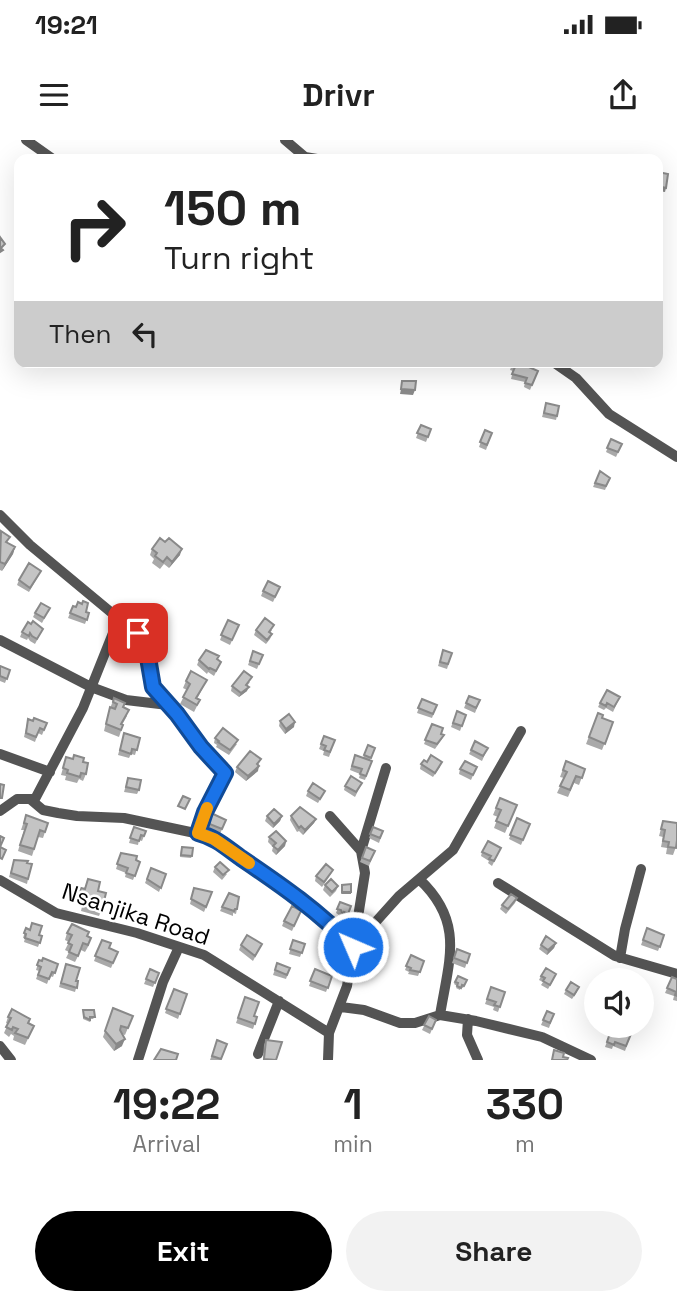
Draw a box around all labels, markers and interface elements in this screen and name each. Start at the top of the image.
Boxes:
text: 19:21 [35,8,98,42]
text: Drivr [302,75,375,115]
icon: menu [35,76,73,114]
icon: share [604,76,642,114]
text: 150 m [164,177,302,239]
icon: right [49,182,140,273]
text: Turn right [164,238,314,278]
icon: left [126,315,164,353]
text: Then [49,317,112,351]
pin [108,603,168,663]
icon: arrive [119,614,157,652]
street label: Nsanjika Road [58,876,214,952]
position arrow [316,910,390,984]
map controls [584,968,654,1038]
button: sound [584,968,654,1038]
text: 19:22 [113,1078,220,1131]
text: 1 [344,1078,363,1131]
text: 330 [486,1078,564,1131]
text: Arrival [132,1129,201,1159]
text: min [333,1129,373,1159]
text: m [515,1129,535,1159]
button: Exit [35,1211,332,1291]
button: Share [346,1211,642,1291]

